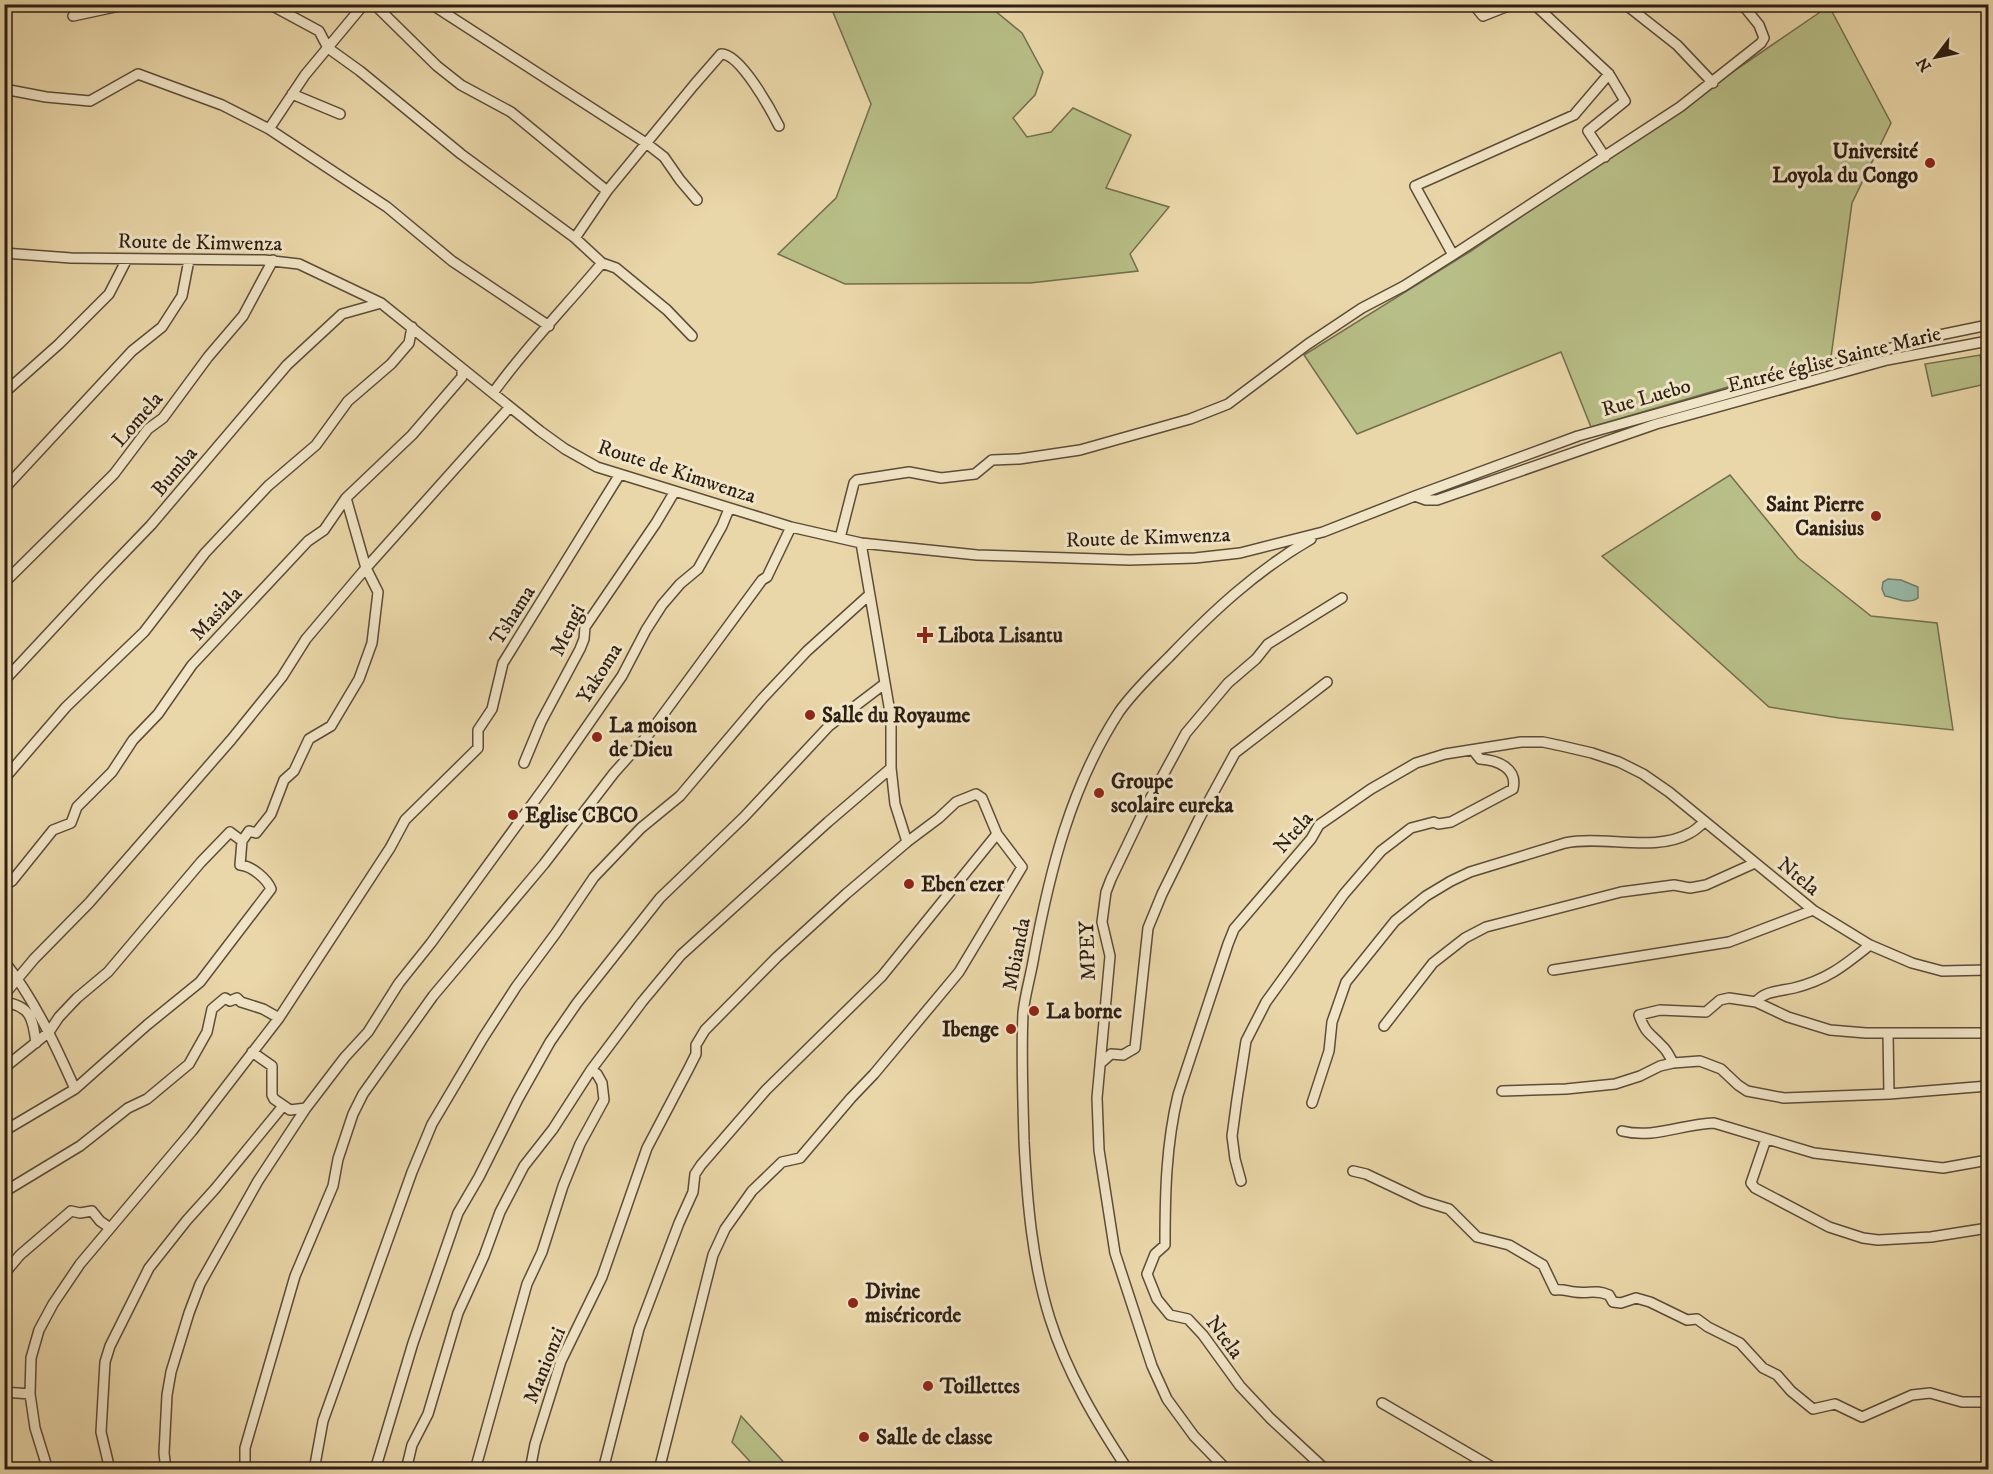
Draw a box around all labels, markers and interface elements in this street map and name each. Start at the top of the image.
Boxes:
north arrow [1906,27,1966,87]
text: N [1912,54,1936,75]
place label: Université Loyola du Congo [1772,139,1918,189]
marker: Université Loyola du Congo [1923,156,1937,170]
street label: Route de Kimwenza [117,229,283,257]
street label: Entrée église Sainte Marie [1725,321,1944,399]
street label: Rue Luebo [1599,373,1694,423]
street label: Lomela [107,387,169,453]
street label: Route de Kimwenza [594,434,759,510]
street label: Bumba [146,441,203,502]
place label: Saint Pierre Canisius [1766,492,1864,542]
marker: Saint Pierre Canisius [1869,509,1883,523]
street label: Route de Kimwenza [1065,522,1231,554]
street label: Masiala [185,581,248,646]
street label: Tshama [484,581,541,650]
street label: Mengi [544,600,591,660]
place label: Libota Lisantu [938,623,1063,649]
marker: Libota Lisantu [916,626,934,644]
street label: Yakoma [571,639,628,708]
place label: Salle du Royaume [822,703,971,729]
marker: Salle du Royaume [803,708,817,722]
place label: La moison de Dieu [609,713,698,763]
marker: La moison de Dieu [590,730,604,744]
place label: Groupe scolaire eureka [1111,769,1235,819]
marker: Groupe scolaire eureka [1092,786,1106,800]
place label: Eglise CBCO [525,803,638,829]
street label: Ntela [1268,806,1319,859]
marker: Eglise CBCO [506,808,520,822]
street label: Ntela [1772,852,1825,902]
place label: Eben ezer [921,872,1005,898]
marker: Eben ezer [902,877,916,891]
street label: Mbianda [997,915,1037,993]
street label: MPEY [1074,920,1102,981]
place label: La borne [1046,999,1122,1025]
marker: La borne [1027,1004,1041,1018]
place label: Ibenge [942,1017,999,1043]
marker: Ibenge [1004,1022,1018,1036]
place label: Divine miséricorde [865,1279,962,1329]
marker: Divine miséricorde [846,1296,860,1310]
street label: Ntela [1200,1311,1249,1364]
street label: Manionzi [518,1323,572,1407]
place label: Toillettes [939,1374,1020,1400]
marker: Toillettes [921,1379,935,1393]
place label: Salle de classe [876,1425,993,1451]
marker: Salle de classe [857,1430,871,1444]

